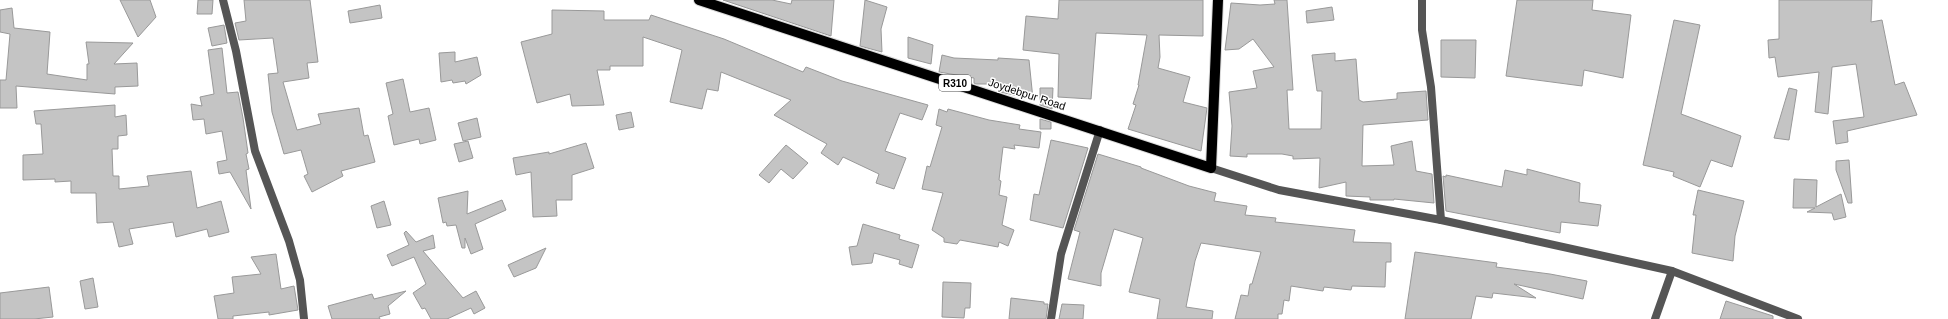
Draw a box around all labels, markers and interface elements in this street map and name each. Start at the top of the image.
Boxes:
road number: R310 [939,75,971,91]
street label: Joydebpur Road [987,76,1067,112]

